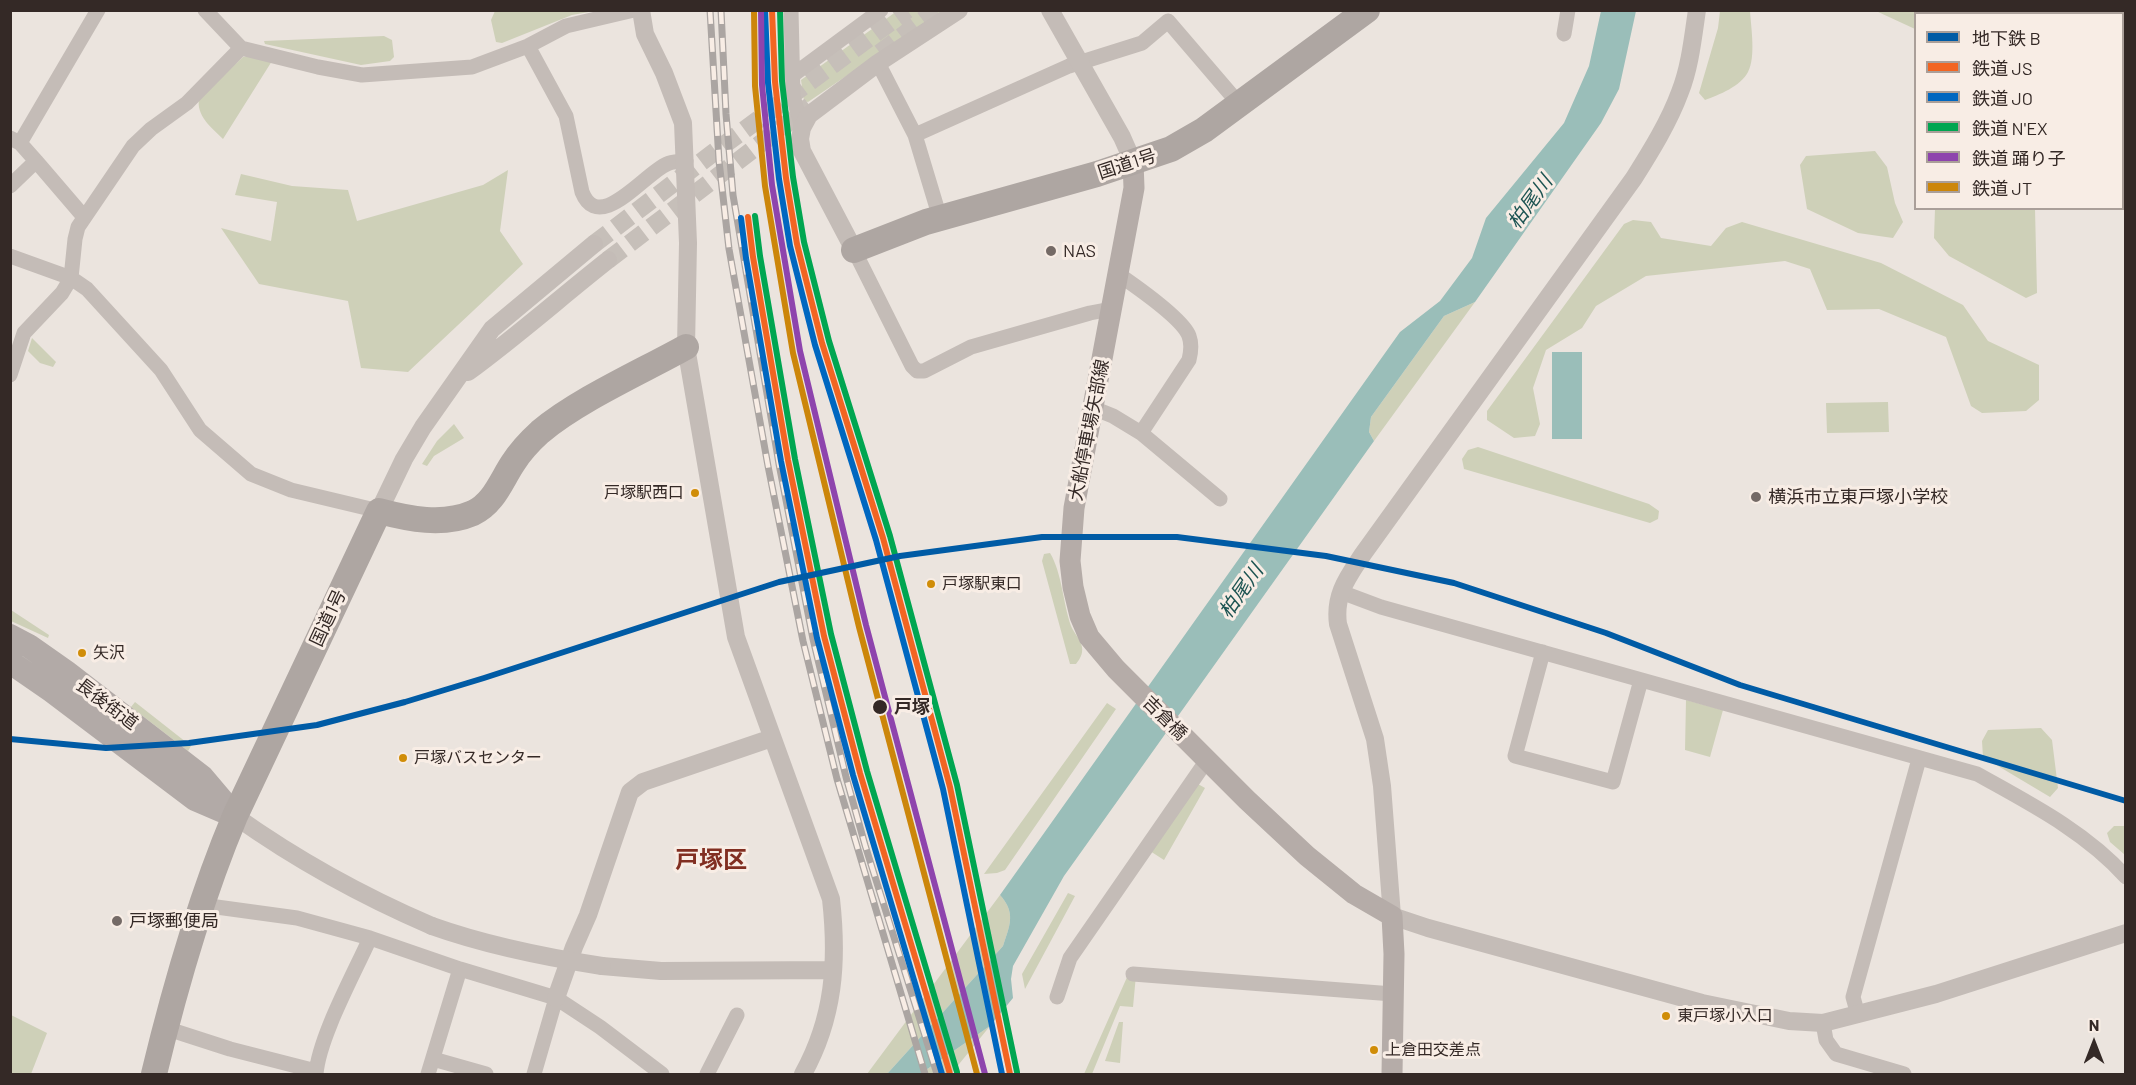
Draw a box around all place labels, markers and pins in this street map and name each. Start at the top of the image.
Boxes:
place label: NAS [1063,240,1096,262]
marker: NAS [1044,244,1058,258]
place label: 戸塚駅西口 [604,483,684,503]
place label: 横浜市立東戸塚小学校 [1768,486,1948,508]
marker: 戸塚駅西口 [689,487,701,499]
marker: 横浜市立東戸塚小学校 [1749,490,1763,504]
place label: 戸塚駅東口 [942,574,1022,594]
marker: 戸塚駅東口 [925,578,937,590]
place label: 矢沢 [93,643,125,663]
marker: 矢沢 [76,647,88,659]
place label: 戸塚 [894,696,930,718]
marker: 戸塚 [871,698,889,716]
place label: 戸塚バスセンター [414,748,542,768]
marker: 戸塚バスセンター [397,752,409,764]
place label: 戸塚郵便局 [129,910,219,932]
marker: 戸塚郵便局 [110,914,124,928]
place label: 東戸塚小入口 [1677,1006,1773,1026]
marker: 東戸塚小入口 [1660,1010,1672,1022]
place label: 上倉田交差点 [1385,1040,1481,1060]
marker: 上倉田交差点 [1368,1044,1380,1056]

